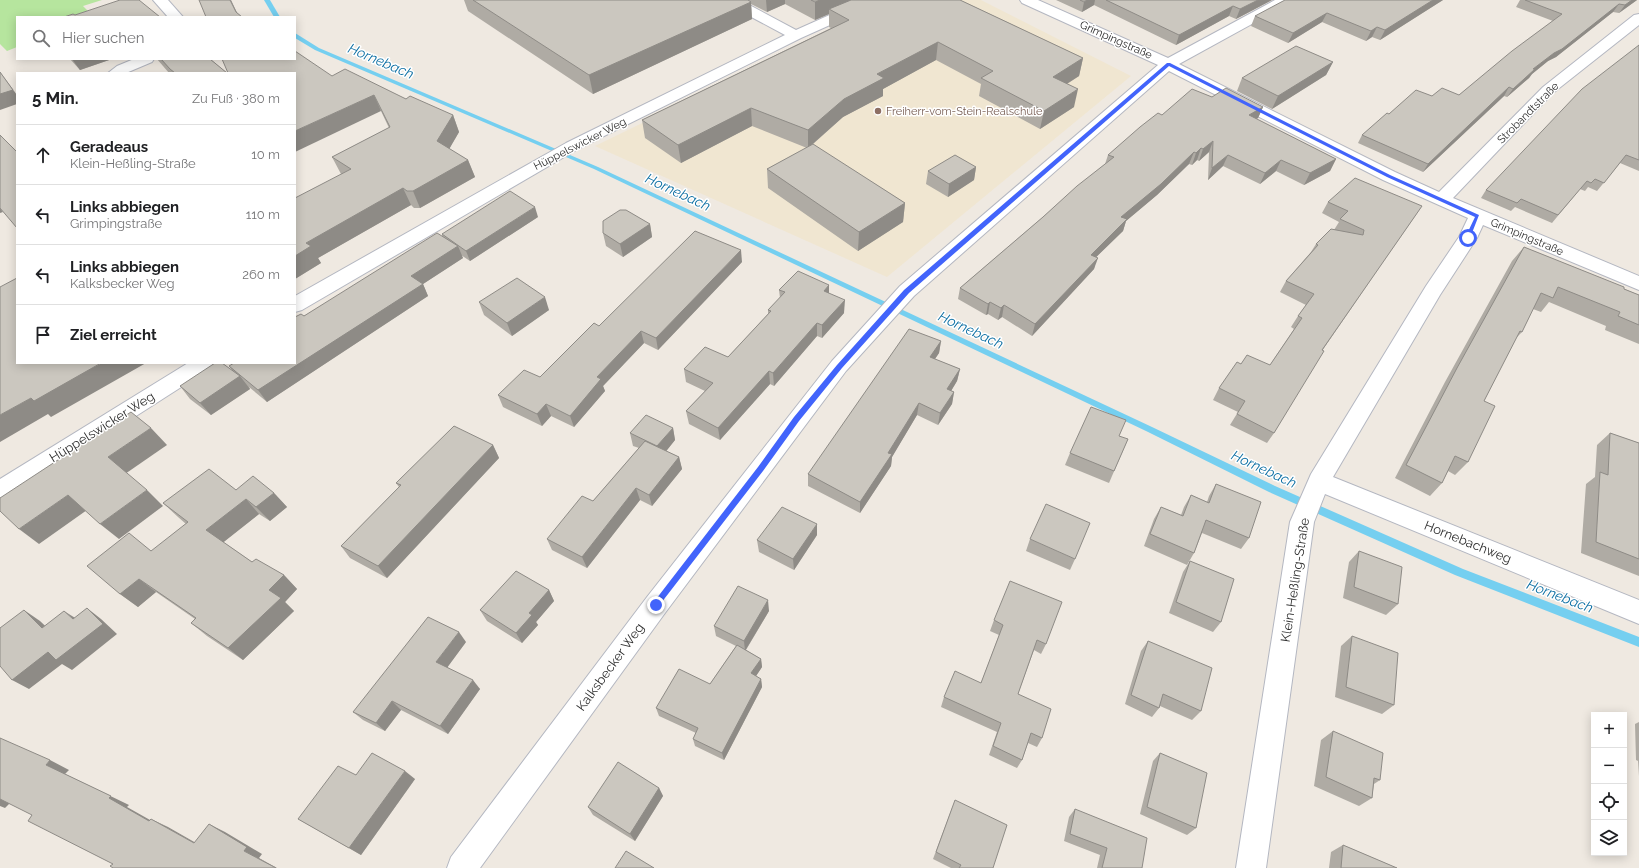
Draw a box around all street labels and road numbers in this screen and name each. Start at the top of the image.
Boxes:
street label: Grimpingstraße [1078,18,1155,62]
street label: Strobandtstraße [1495,79,1562,146]
street label: Hüppelswicker Weg [531,115,629,173]
street label: Grimpingstraße [1489,216,1566,258]
street label: Hüppelswicker Weg [47,389,157,465]
street label: Klein-Heßling-Straße [1278,516,1312,643]
street label: Hornebachweg [1422,518,1514,566]
street label: Kalksbecker Weg [573,620,647,714]

